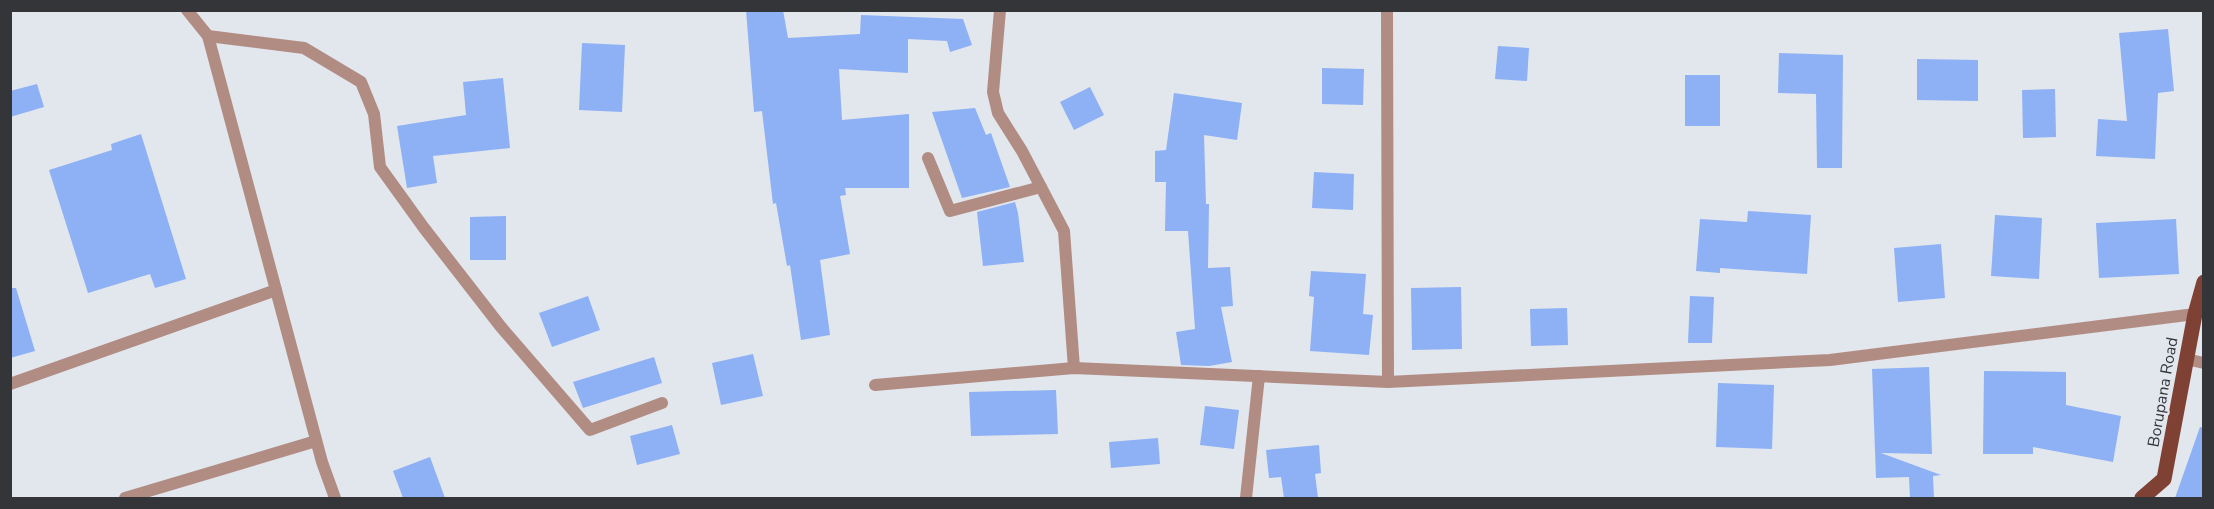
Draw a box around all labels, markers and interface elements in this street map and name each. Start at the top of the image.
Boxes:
street label: Borupana Road [2143,336,2183,449]

